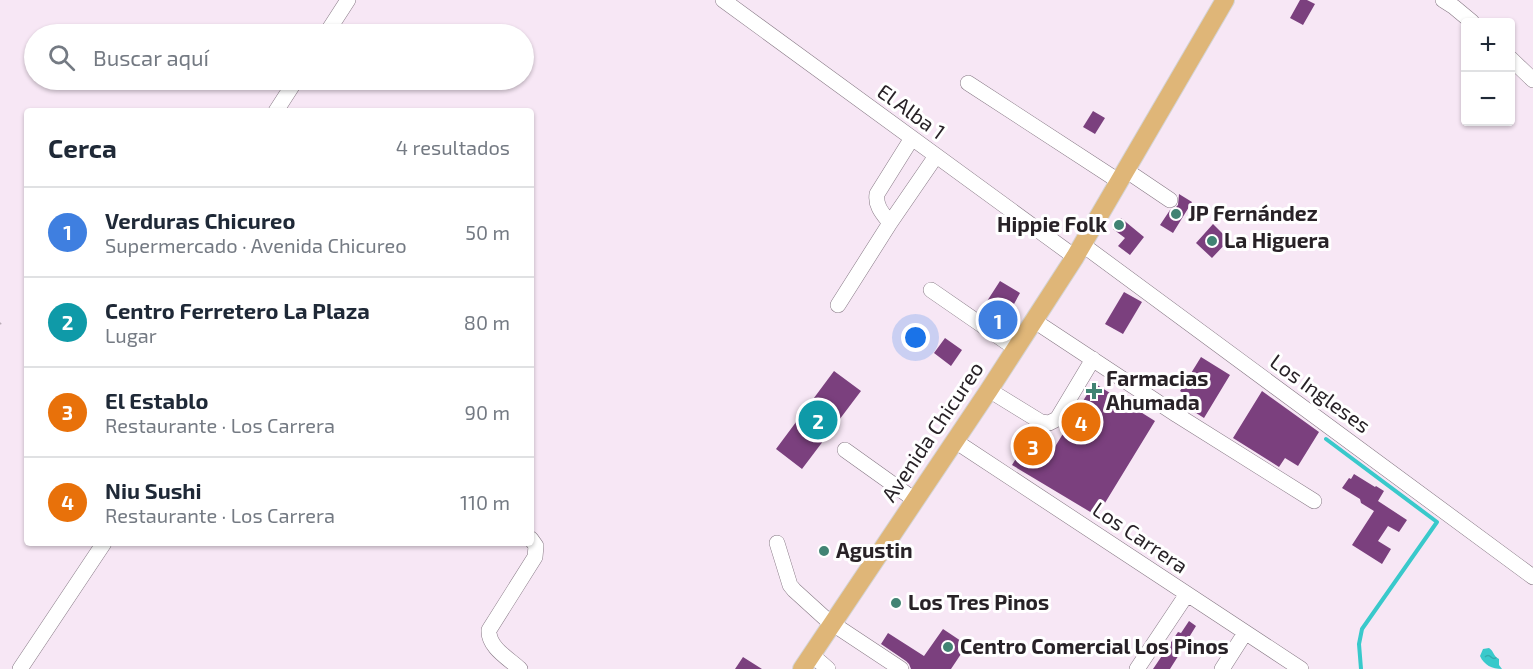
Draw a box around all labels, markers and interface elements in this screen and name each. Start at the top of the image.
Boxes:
map controls [1461,18,1515,126]
button: + [1461,18,1515,72]
search box [24,24,534,90]
icon: search [45,41,78,74]
text: Buscar aquí [93,44,209,70]
button: − [1461,72,1515,126]
street label: El Alba 1 [873,78,951,144]
text: Cerca [48,132,117,163]
text: 4 resultados [396,135,510,159]
place label: JP Fernández [1188,200,1318,225]
text: Verduras Chicureo [105,207,296,233]
marker: JP Fernández [1169,207,1183,221]
place label: Hippie Folk [997,211,1107,236]
marker: Hippie Folk [1112,218,1126,232]
text: 1 [63,220,72,244]
text: 50 m [465,220,510,244]
place label: La Higuera [1224,227,1329,252]
text: Supermercado · Avenida Chicureo [105,233,407,257]
marker: La Higuera [1205,234,1219,248]
text: Centro Ferretero La Plaza [105,297,370,323]
pin: 1 [978,298,1018,342]
text: 2 [62,310,73,334]
text: 80 m [464,310,510,334]
text: Lugar [105,323,157,347]
your location [901,323,930,352]
street label: Los Ingleses [1266,348,1376,437]
street label: Avenida Chicureo [876,356,988,506]
place label: Farmacias Ahumada [1106,365,1208,414]
marker: Farmacias Ahumada [1087,384,1101,398]
text: El Establo [105,387,208,413]
pin: 2 [798,398,838,442]
text: 3 [62,400,73,424]
text: 90 m [465,400,510,424]
pin: 4 [1062,400,1100,444]
text: Restaurante · Los Carrera [105,413,335,437]
pin: 3 [1014,424,1052,468]
text: Niu Sushi [105,477,202,503]
text: 4 [61,490,74,514]
text: 110 m [460,490,510,514]
street label: Los Carrera [1089,496,1193,578]
text: Restaurante · Los Carrera [105,503,335,527]
place label: Agustin [836,537,913,562]
marker: Agustin [817,544,831,558]
place label: Los Tres Pinos [908,589,1049,614]
marker: Los Tres Pinos [889,596,903,610]
place label: Centro Comercial Los Pinos [960,633,1229,658]
marker: Centro Comercial Los Pinos [941,640,955,654]

